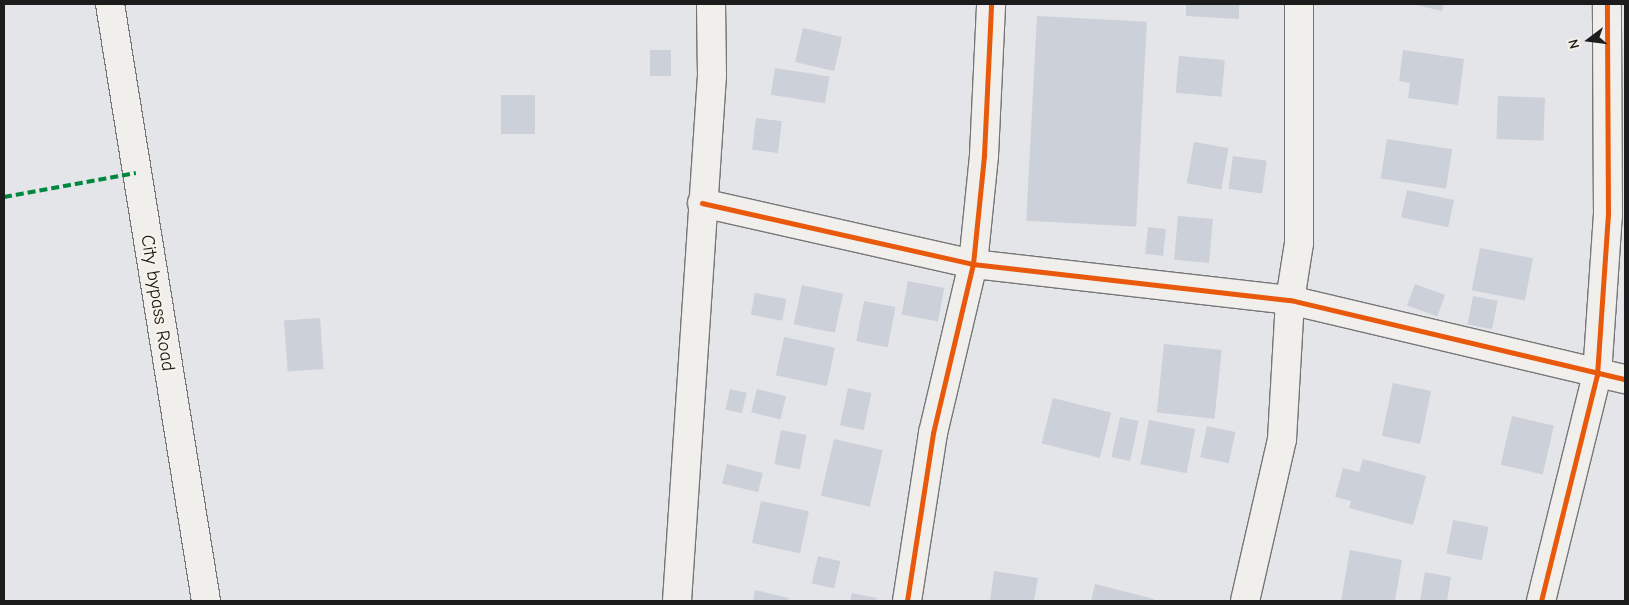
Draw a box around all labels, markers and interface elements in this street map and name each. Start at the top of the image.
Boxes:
north arrow [1564,15,1614,65]
text: N [1565,37,1583,51]
street label: City bypass Road [135,233,179,373]

